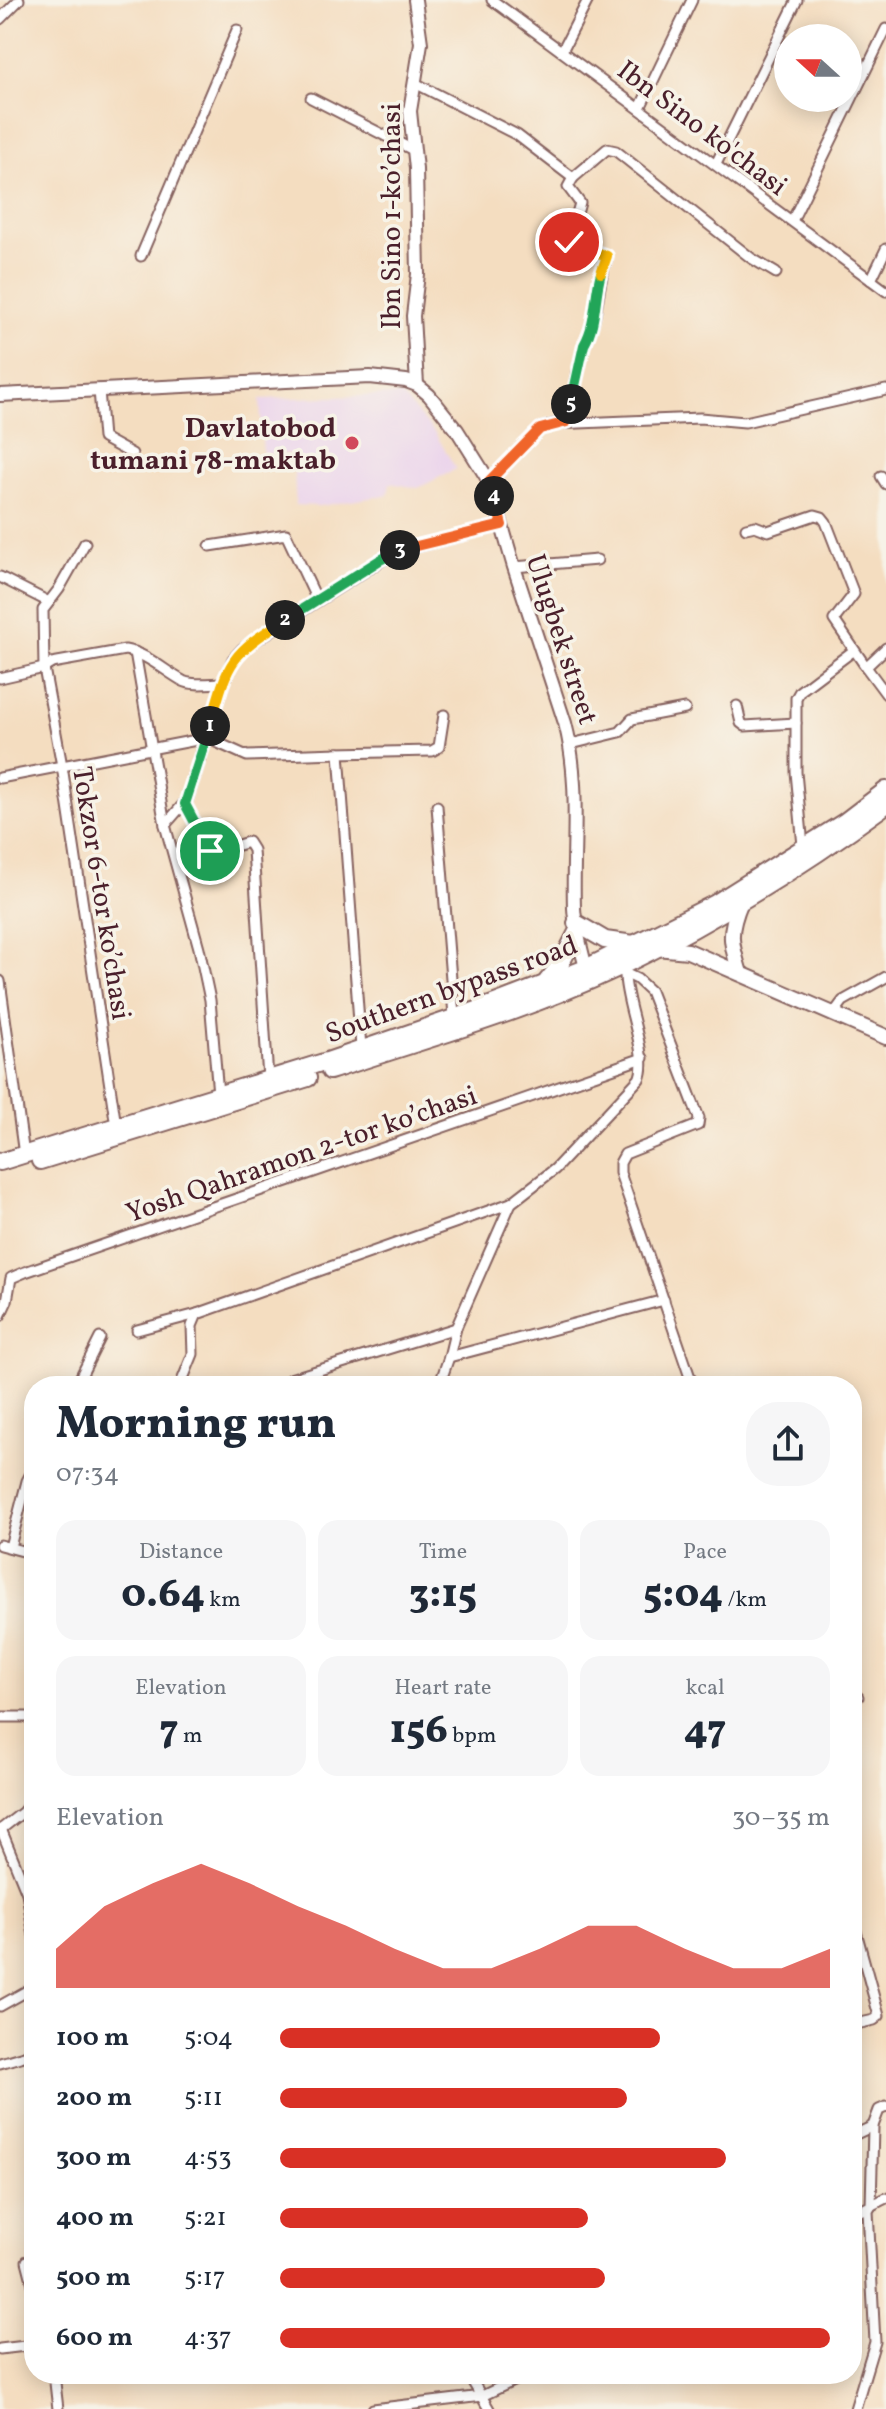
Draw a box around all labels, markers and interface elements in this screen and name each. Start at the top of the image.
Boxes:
north arrow [774,24,862,112]
map controls [774,24,862,112]
street label: Ibn Sino ko'chasi [608,52,795,206]
street label: Ibn Sino 1-koʼchasi [373,103,412,329]
pin [535,208,603,276]
icon: check [547,220,591,264]
pin: 5 [551,384,591,424]
text: 5 [566,388,576,419]
place label: Davlatobod tumani 78-maktab [90,410,336,481]
marker: Davlatobod tumani 78-maktab [343,434,361,452]
pin: 4 [474,476,514,516]
text: 4 [487,480,501,511]
pin: 3 [380,530,420,570]
text: 3 [394,534,406,565]
street label: Ulugbek street [515,550,606,730]
pin: 2 [265,600,305,640]
text: 2 [279,604,291,635]
pin: 1 [190,706,230,746]
text: 1 [206,710,214,741]
street label: Tokzor 6-tor koʼchasi [61,764,140,1023]
pin [176,817,244,885]
icon: arrive [188,829,232,873]
street label: Southern bypass road [320,927,584,1054]
street label: Yosh Qahramon 2-tor koʼchasi [121,1077,483,1234]
text: Morning run [56,1395,336,1456]
button: share [746,1402,830,1486]
text: 07:34 [56,1456,119,1492]
text: Distance [139,1537,223,1568]
text: Time [419,1537,467,1568]
text: Pace [683,1537,727,1568]
text: 0.64 [121,1568,205,1624]
text: 3:15 [409,1568,477,1624]
text: 5:04 [643,1568,723,1624]
text: km [205,1585,241,1616]
text: /km [723,1585,767,1616]
text: Elevation [135,1673,227,1704]
text: Heart rate [394,1673,492,1704]
text: kcal [685,1673,725,1704]
text: 7 [160,1704,179,1760]
text: 156 [390,1704,448,1760]
text: 47 [684,1704,726,1760]
text: m [179,1721,202,1752]
text: bpm [448,1721,496,1752]
text: Elevation [56,1800,164,1836]
text: 30–35 m [732,1800,830,1836]
text: 100 m [56,2020,129,2056]
text: 5:04 [184,2020,233,2056]
text: 200 m [56,2080,132,2116]
text: 5:11 [184,2080,223,2116]
text: 300 m [56,2140,132,2176]
text: 4:53 [184,2140,232,2176]
text: 400 m [56,2200,134,2236]
text: 5:21 [184,2200,227,2236]
text: 500 m [56,2260,131,2296]
text: 5:17 [184,2260,225,2296]
text: 600 m [56,2320,133,2356]
text: 4:37 [184,2320,232,2356]

